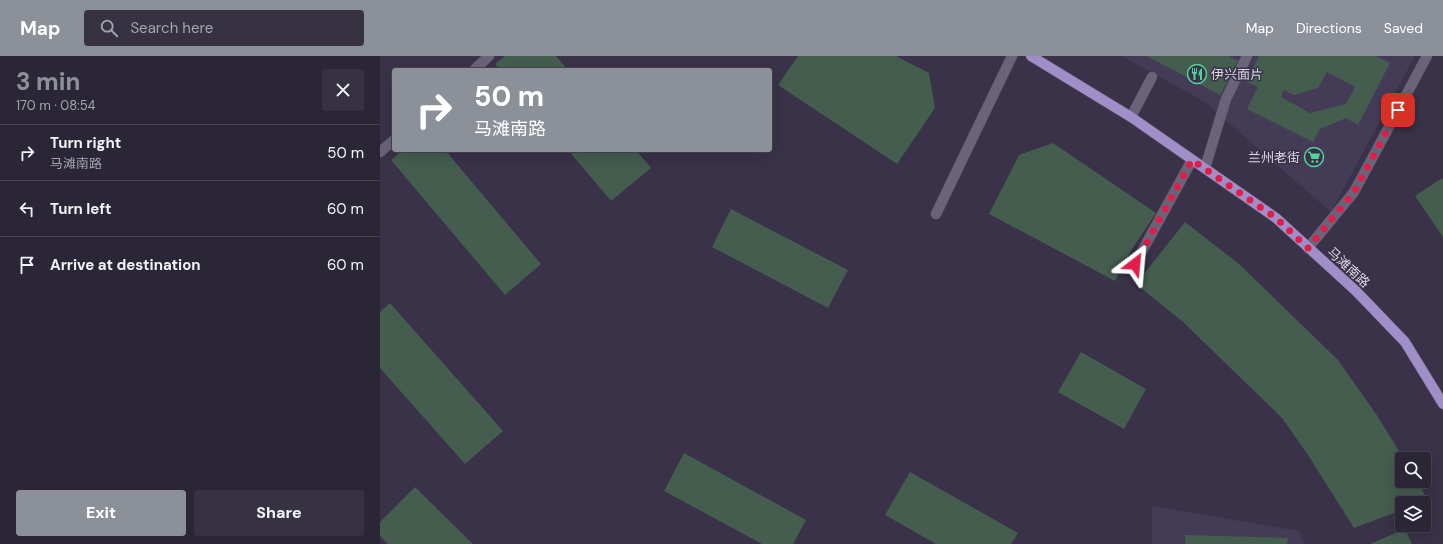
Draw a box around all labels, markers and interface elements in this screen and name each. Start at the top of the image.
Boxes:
search box [84,10,364,46]
text: Map [20,16,60,41]
icon: search [98,17,120,39]
text: Search here [130,18,213,38]
text: Map [1246,19,1274,37]
text: Directions [1296,19,1362,37]
text: Saved [1384,19,1423,37]
restaurant icon: 伊兴面片 [1186,63,1208,85]
text: 3 min [16,66,80,97]
place label: 伊兴面片 [1211,66,1263,83]
button: close [322,69,364,111]
text: 50 m [474,78,544,115]
icon: right [408,84,460,136]
pin [1381,93,1415,127]
text: 170 m · 08:54 [16,97,95,114]
icon: arrive [1387,99,1409,121]
text: 马滩南路 [474,117,546,141]
text: Turn right [50,133,121,153]
icon: right [16,142,38,164]
text: 50 m [327,143,364,163]
supermarket icon: 兰州老街 [1303,146,1325,168]
place label: 兰州老街 [1248,149,1300,166]
text: 马滩南路 [50,155,102,172]
icon: left [16,198,38,220]
text: Turn left [50,199,111,219]
text: 60 m [327,199,364,219]
position arrow [1114,243,1156,285]
street label: 马滩南路 [1324,243,1373,291]
icon: arrive [16,254,38,276]
text: Arrive at destination [50,255,201,275]
text: 60 m [327,255,364,275]
map controls [1395,452,1431,532]
button: search [1395,452,1431,488]
button: Exit [16,490,186,536]
button: Share [194,490,364,536]
button: layers [1395,496,1431,532]

